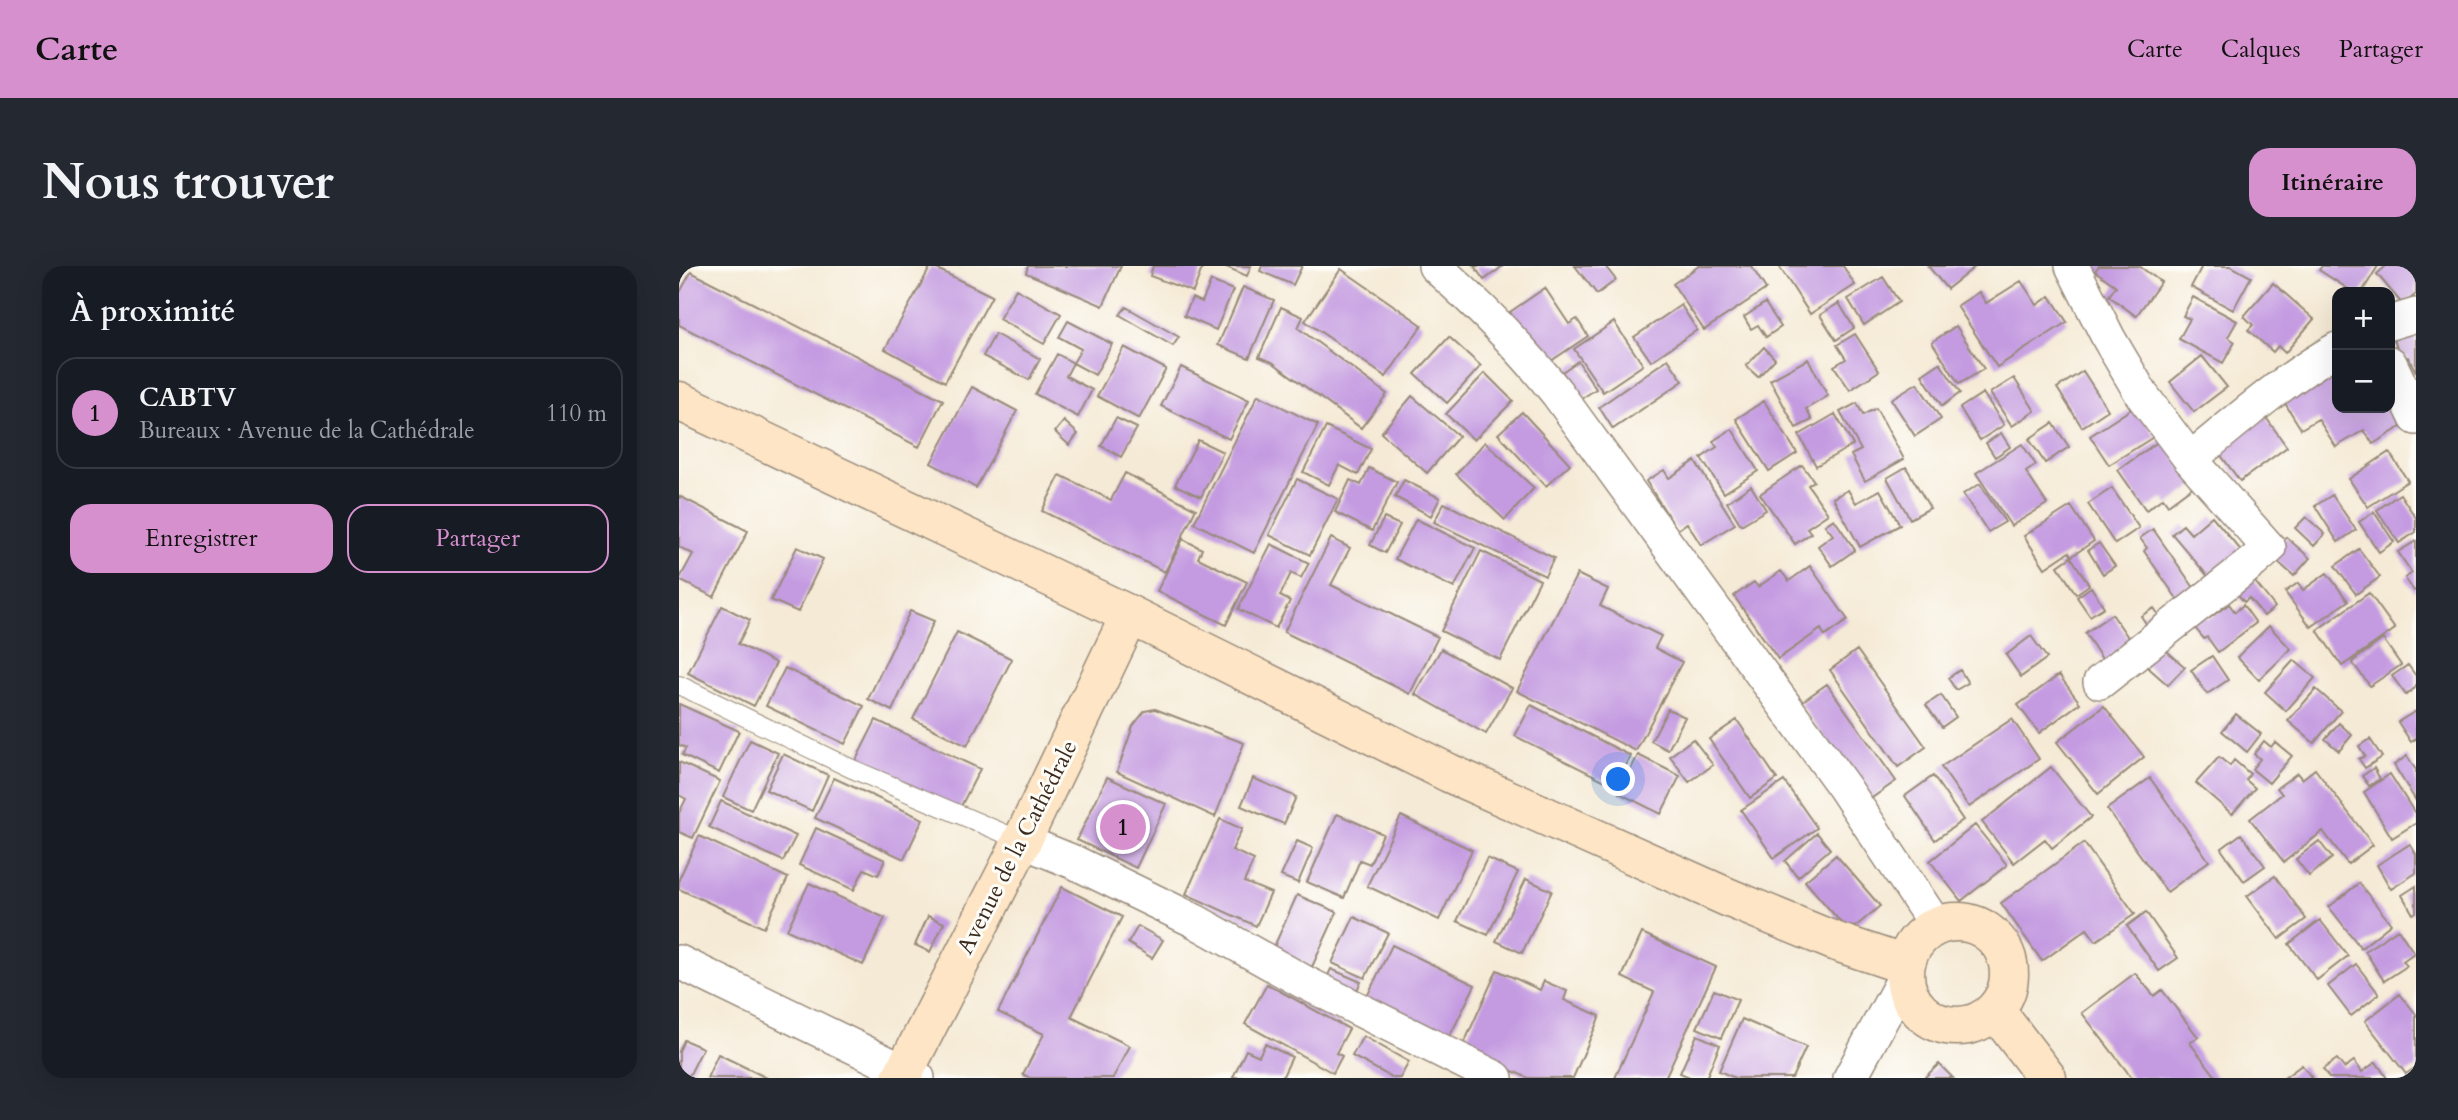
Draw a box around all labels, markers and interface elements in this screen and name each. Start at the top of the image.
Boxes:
text: Carte [35,27,118,72]
text: Carte [2127,33,2183,66]
text: Calques [2221,33,2301,66]
text: Partager [2339,33,2423,66]
button: Itinéraire [2249,148,2416,217]
text: Nous trouver [42,149,334,216]
map controls [2332,287,2395,413]
button: + [2332,287,2395,350]
text: À proximité [70,291,235,332]
button: − [2332,350,2395,413]
text: CABTV [139,380,236,415]
text: 1 [89,398,101,429]
text: 110 m [546,398,607,429]
text: Bureaux · Avenue de la Cathédrale [139,415,475,446]
button: Enregistrer [70,504,333,573]
button: Partager [347,504,609,573]
street label: Avenue de la Cathédrale [950,735,1084,959]
your location [1601,762,1635,796]
pin: 1 [1100,801,1146,853]

